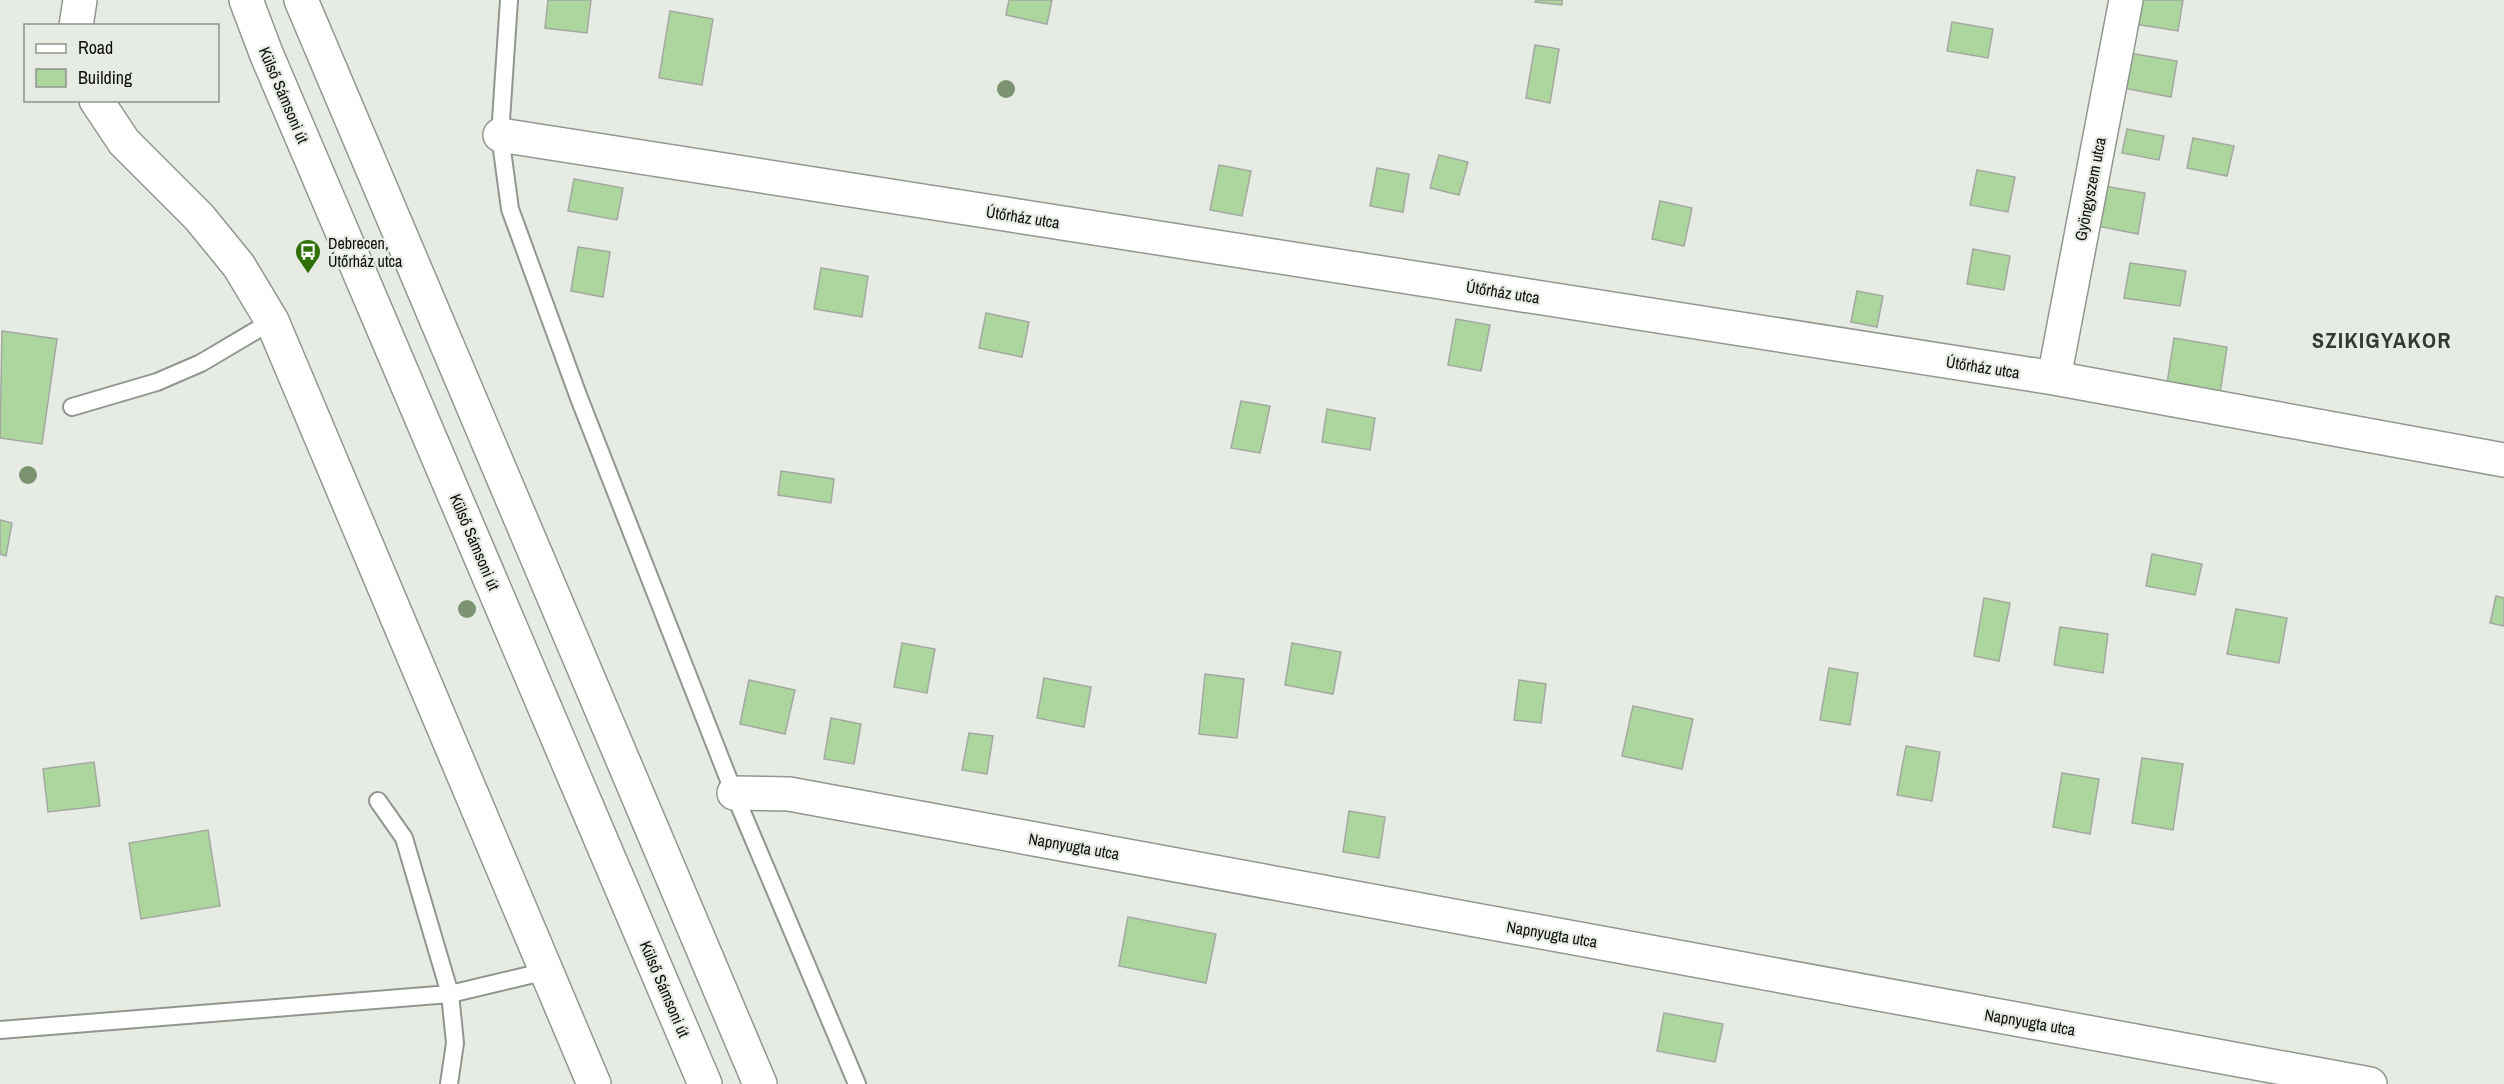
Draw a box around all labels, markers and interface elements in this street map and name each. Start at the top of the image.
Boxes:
legend [24,24,219,102]
text: Road [78,35,113,60]
street label: Külső Sámsoni út [254,43,314,147]
text: Building [78,65,133,90]
street label: Gyöngyszem utca [2069,135,2111,243]
street label: Útőrház utca [985,200,1062,234]
place label: Debrecen, Útőrház utca [328,232,403,272]
bus stop icon: Debrecen, Útőrház utca [293,237,323,275]
street label: Útőrház utca [1465,275,1542,309]
district label: SZIKIGYAKOR [2312,325,2452,355]
street label: Útőrház utca [1945,350,2022,384]
street label: Külső Sámsoni út [445,490,505,594]
street label: Napnyugta utca [1027,827,1122,865]
street label: Napnyugta utca [1505,915,1600,953]
street label: Külső Sámsoni út [635,937,695,1041]
street label: Napnyugta utca [1983,1003,2078,1041]

